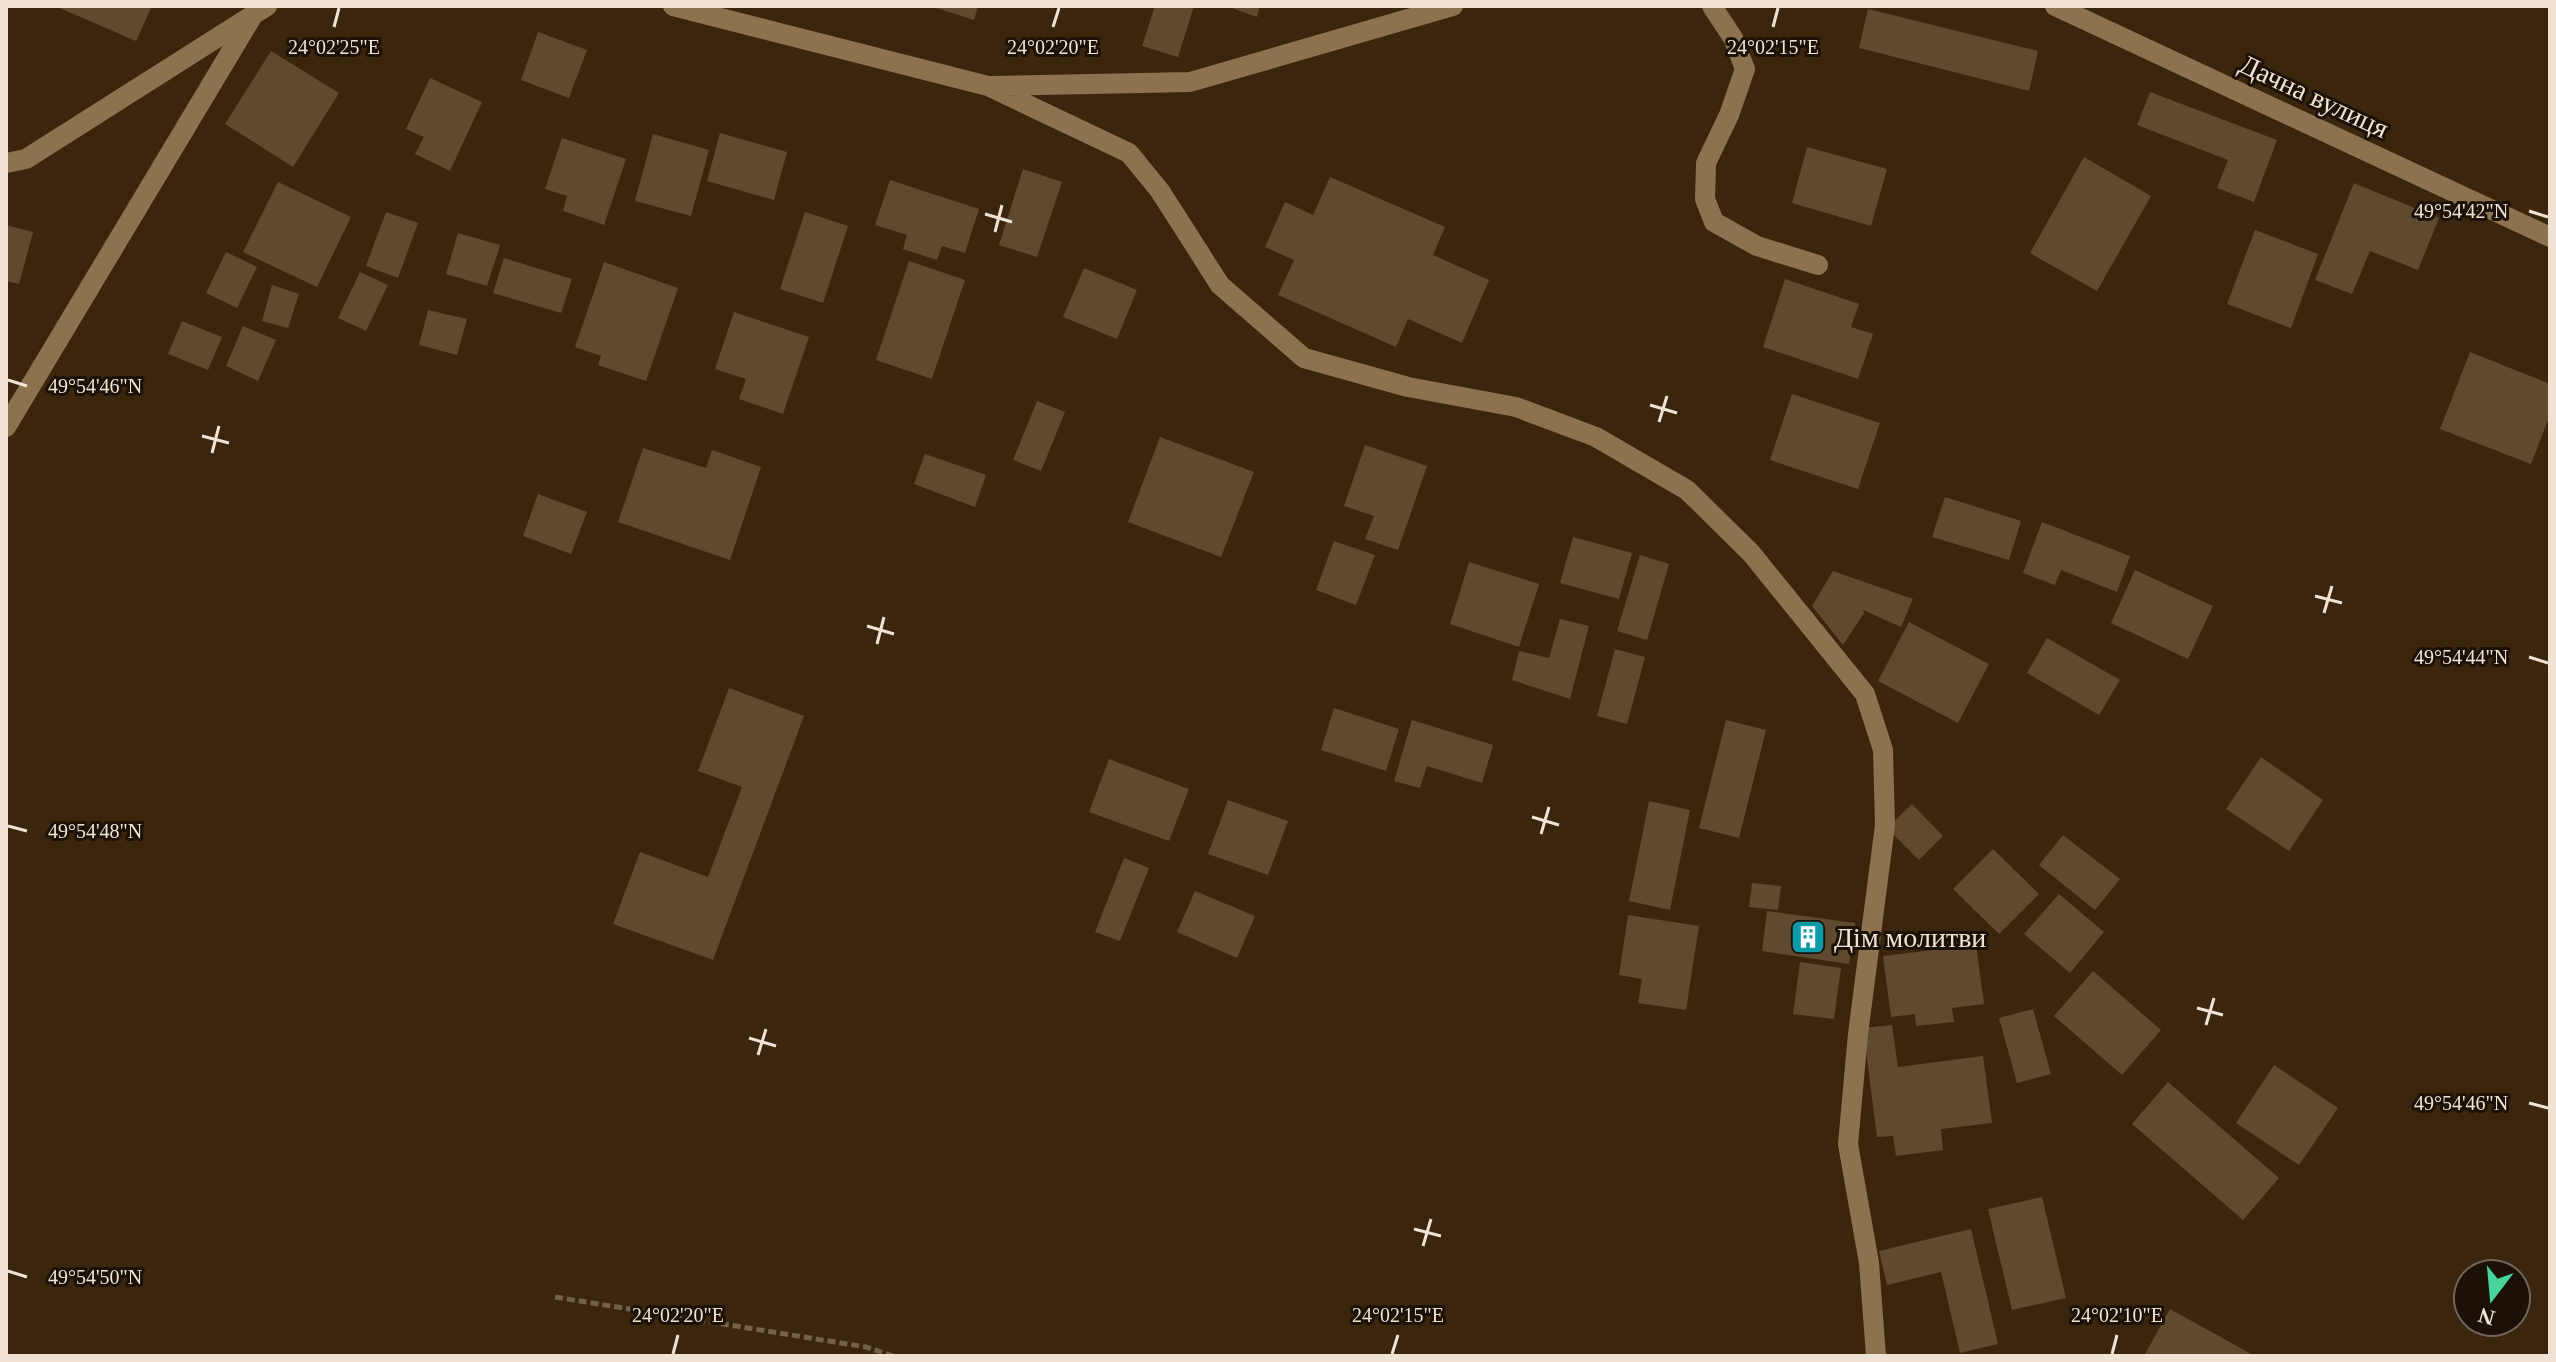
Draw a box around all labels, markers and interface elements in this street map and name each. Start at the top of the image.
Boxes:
text: 24°02'25"E [288,36,380,58]
text: 24°02'20"E [1007,36,1099,58]
text: 24°02'15"E [1727,36,1819,58]
street label: Дачна вулиця [2235,48,2394,144]
text: 49°54'42"N [2414,200,2508,222]
text: 49°54'46"N [48,375,142,397]
text: 49°54'44"N [2414,646,2508,668]
text: 49°54'48"N [48,820,142,842]
building icon: Дім молитви [1789,918,1827,956]
place label: Дім молитви [1834,922,1986,953]
text: 49°54'46"N [2414,1092,2508,1114]
north arrow [2452,1258,2532,1338]
text: 49°54'50"N [48,1266,142,1288]
text: N [2475,1303,2498,1331]
text: 24°02'20"E [632,1304,724,1326]
text: 24°02'15"E [1352,1304,1444,1326]
text: 24°02'10"E [2071,1304,2163,1326]

